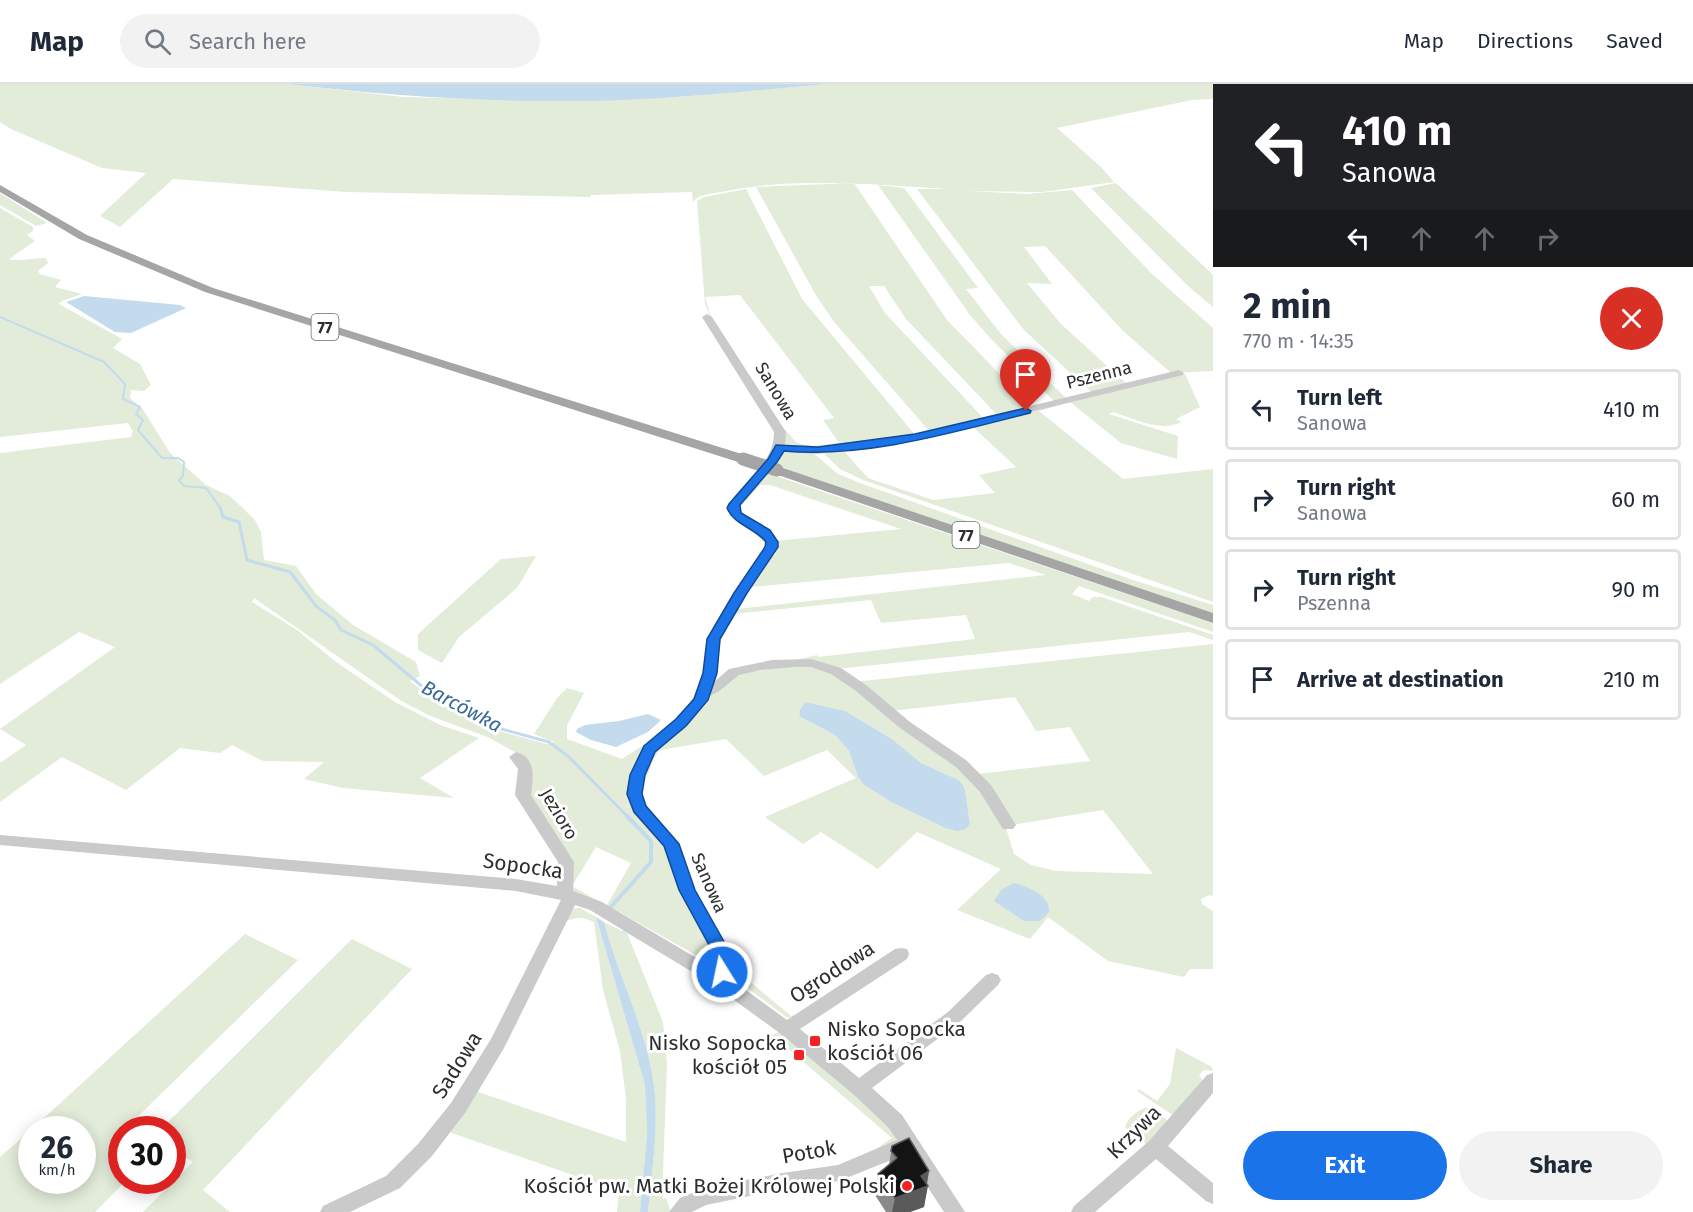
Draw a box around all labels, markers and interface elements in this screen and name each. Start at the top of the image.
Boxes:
search box [120,14,540,68]
text: Map [30,25,84,58]
icon: search [141,25,174,58]
text: Search here [189,28,307,55]
text: Map [1404,28,1444,54]
text: Directions [1477,28,1573,54]
text: Saved [1606,28,1663,54]
text: 410 m [1342,106,1452,156]
icon: left [1243,108,1321,186]
text: Sanowa [1342,157,1437,189]
icon: left [1342,222,1375,255]
icon: ahead [1405,222,1438,255]
icon: ahead [1468,222,1501,255]
icon: right [1531,222,1564,255]
text: 2 min [1243,284,1332,328]
button: close [1600,287,1663,350]
road number: 77 [312,314,338,340]
text: 770 m · 14:35 [1243,329,1354,353]
pin [1000,349,1051,411]
street label: Pszenna [1064,356,1134,394]
street label: Sanowa [750,358,802,424]
icon: arrive [1009,358,1042,391]
text: Turn left [1297,384,1382,411]
icon: left [1246,393,1279,426]
text: 410 m [1603,396,1660,423]
text: Sanowa [1297,411,1367,435]
text: Turn right [1297,474,1396,501]
icon: right [1246,483,1279,516]
text: 60 m [1611,486,1660,513]
text: Sanowa [1297,501,1367,525]
road number: 77 [952,522,980,548]
text: Turn right [1297,564,1396,591]
icon: right [1246,573,1279,606]
text: 90 m [1611,576,1660,603]
text: Pszenna [1297,591,1371,615]
icon: arrive [1246,663,1279,696]
text: Arrive at destination [1297,666,1504,693]
text: 210 m [1603,666,1660,693]
water label: Barcówka [418,675,506,737]
street label: Jezioro [535,785,583,843]
street label: Sopocka [481,848,565,884]
street label: Sanowa [686,850,732,916]
street label: Ogrodowa [785,935,879,1009]
position arrow [690,940,754,1004]
place label: Nisko Sopocka kościół 06 [827,1016,966,1066]
street label: Sadowa [426,1027,488,1103]
place label: Nisko Sopocka kościół 05 [648,1030,787,1080]
marker: Nisko Sopocka kościół 06 [808,1034,822,1048]
marker: Nisko Sopocka kościół 05 [792,1048,806,1062]
street label: Krzywa [1101,1099,1167,1165]
speed limit sign: 30 [108,1116,186,1194]
text: 26 [41,1130,73,1166]
button: Exit [1243,1131,1447,1200]
button: Share [1459,1131,1663,1200]
street label: Potok [780,1134,838,1170]
text: km/h [38,1161,76,1179]
place label: Kościół pw. Matki Bożej Królowej Polski [524,1173,895,1199]
marker: Kościół pw. Matki Bożej Królowej Polski [900,1179,914,1193]

